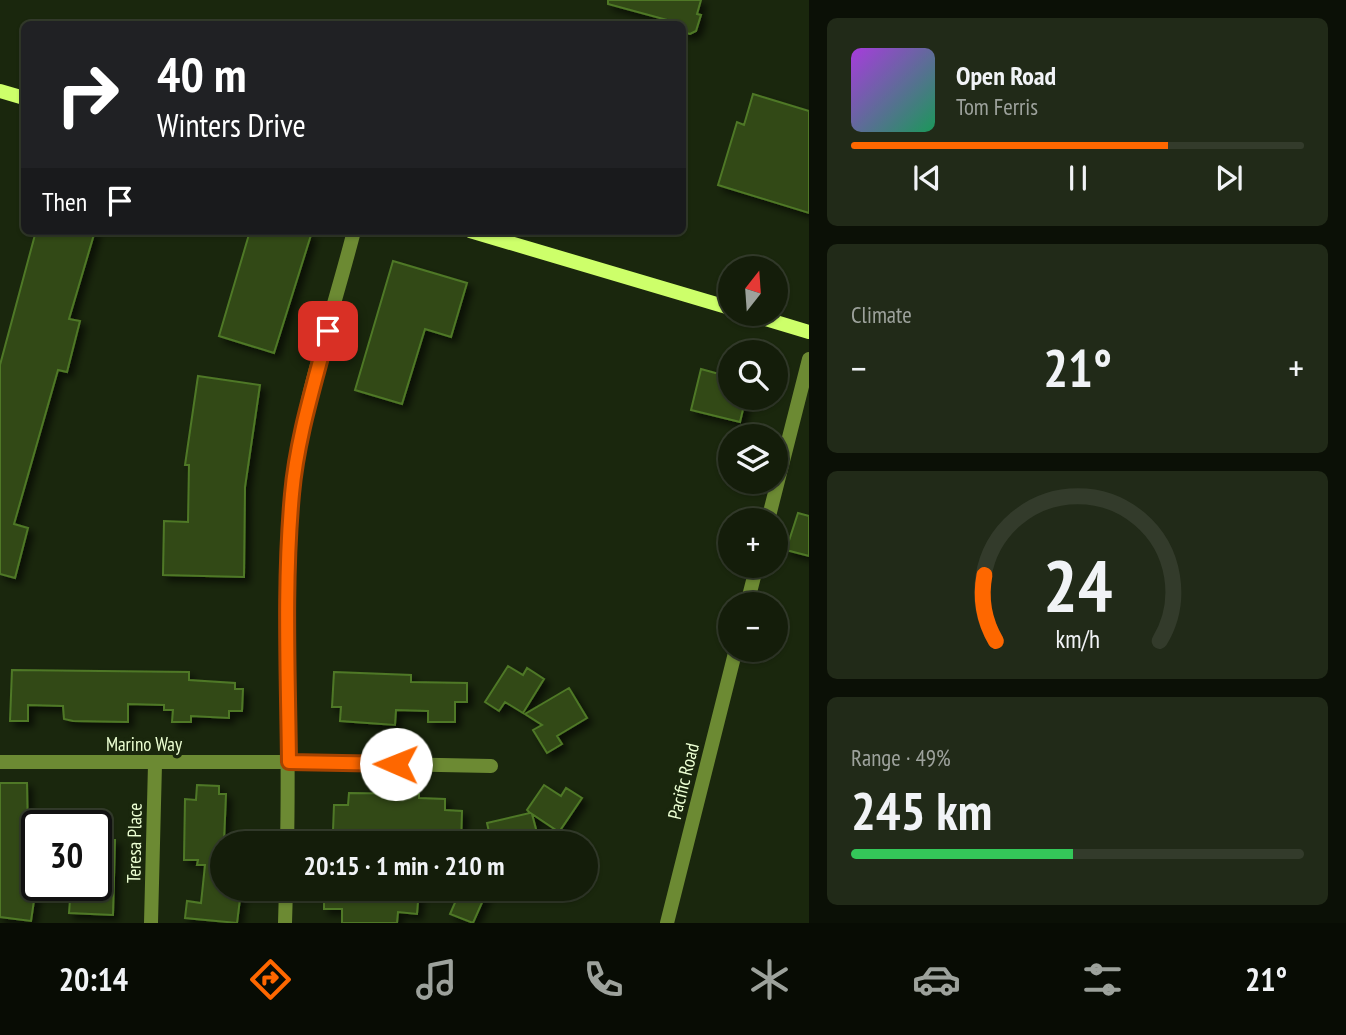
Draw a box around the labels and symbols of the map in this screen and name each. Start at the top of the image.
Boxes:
north arrow [718,256,788,326]
pin [298,301,358,361]
position arrow [359,727,433,801]
street label: Marino Way [106,732,183,756]
street label: Pacific Road [662,740,704,822]
street label: Teresa Place [121,802,147,883]
speed limit sign: 30 [21,810,112,901]

